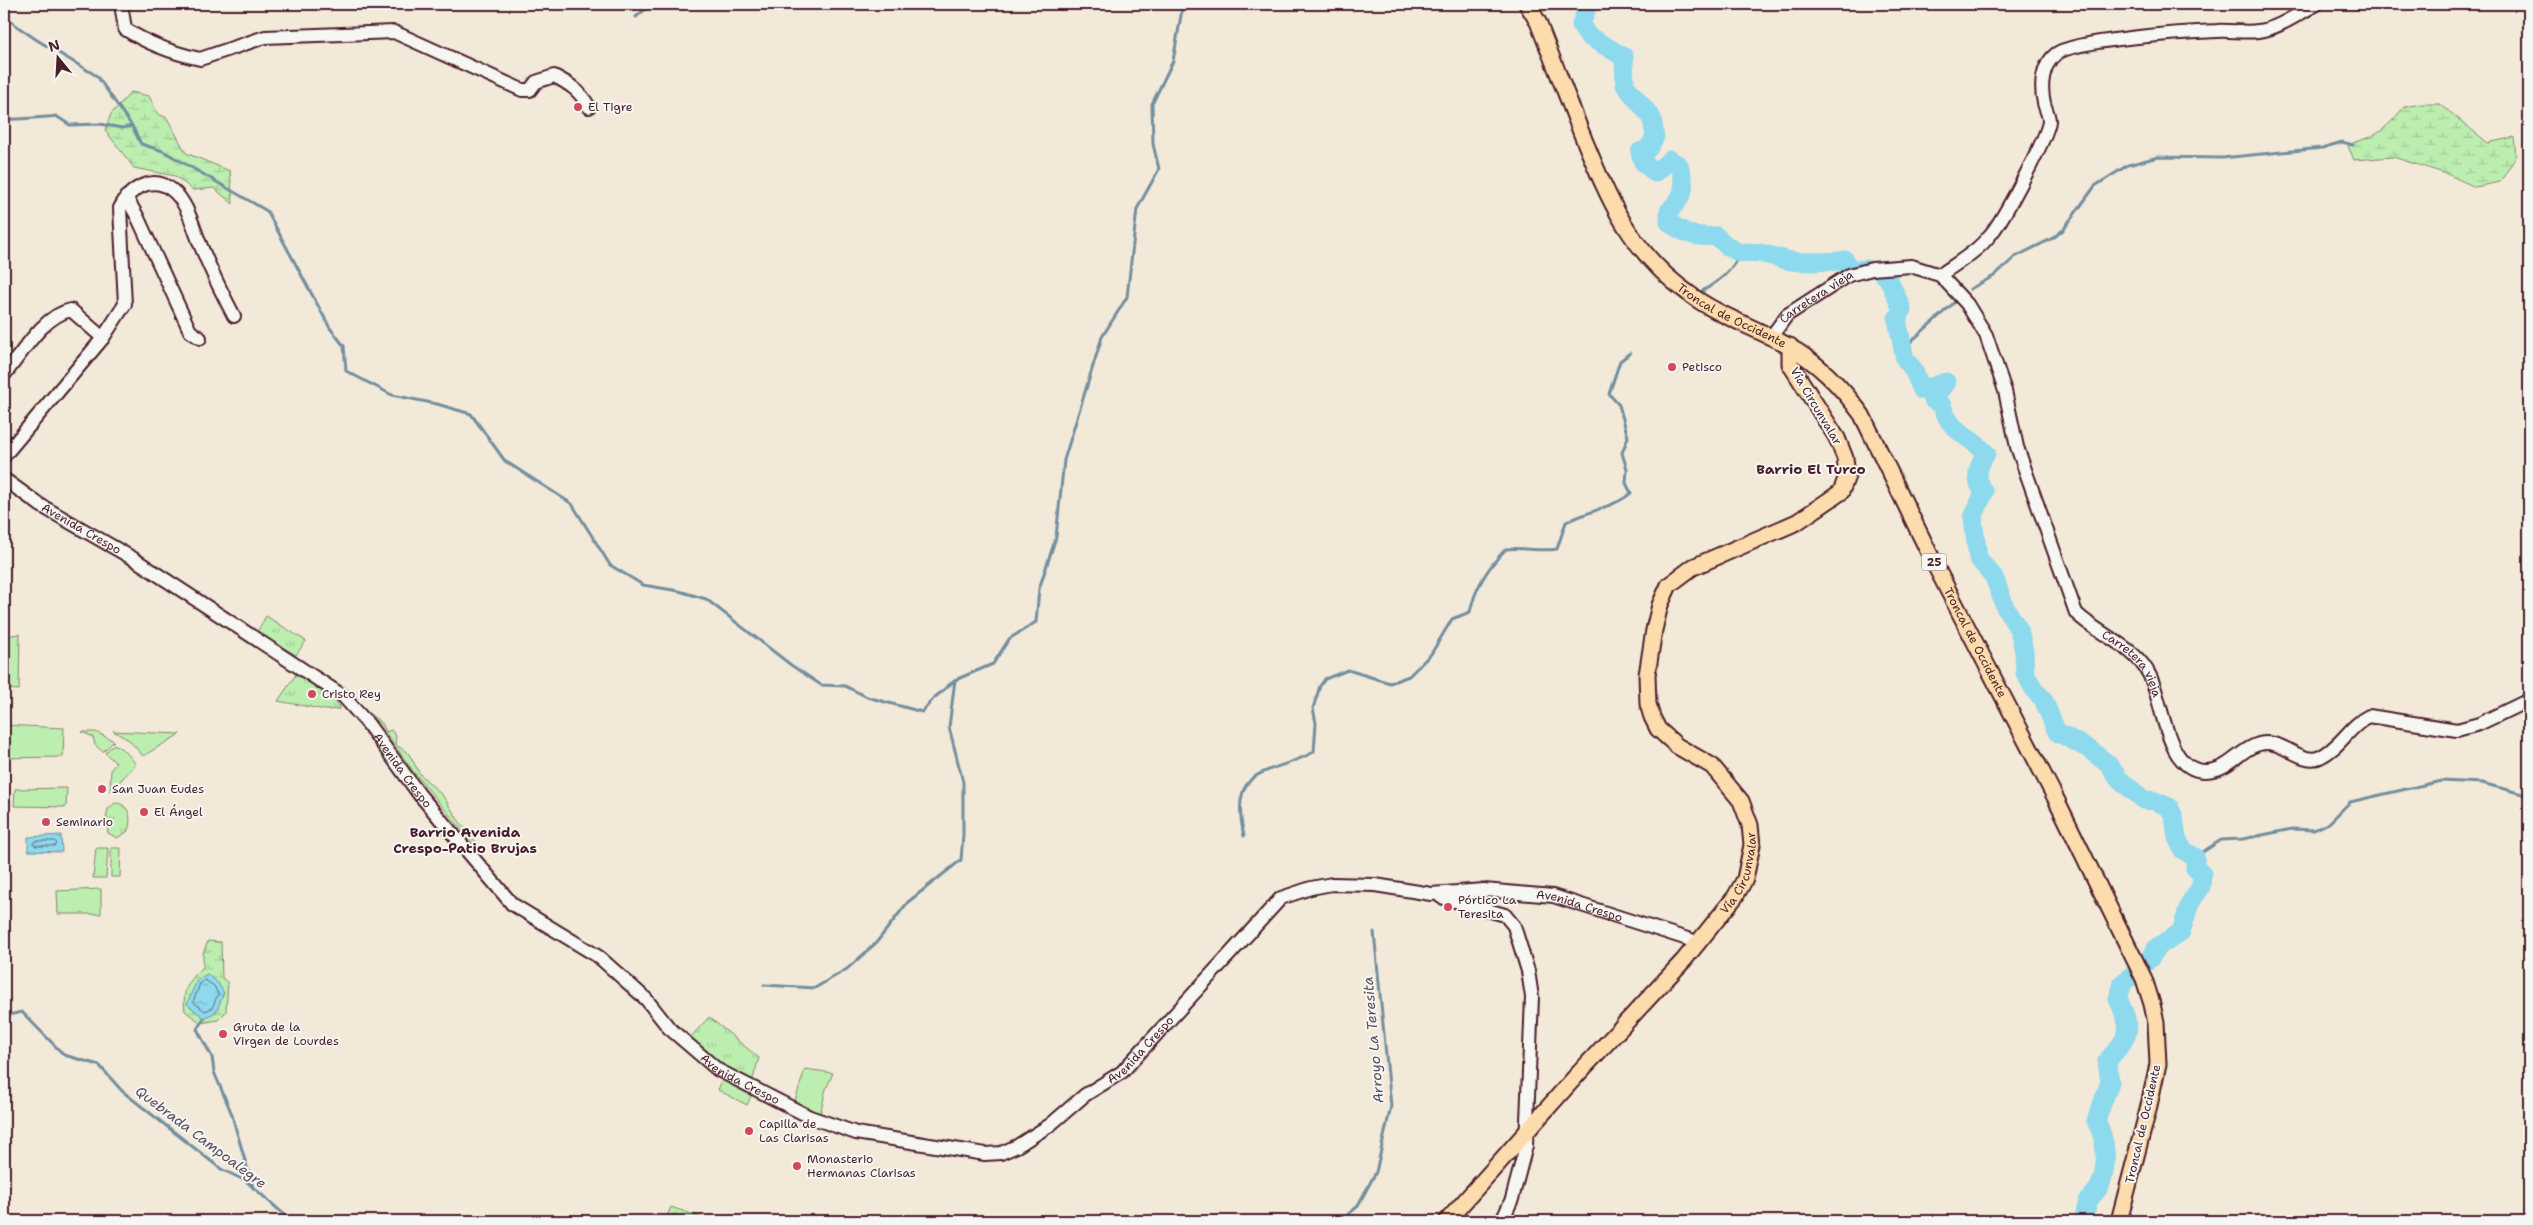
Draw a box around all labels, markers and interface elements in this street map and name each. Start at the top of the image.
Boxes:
north arrow [32,32,82,82]
text: N [46,35,62,56]
place label: El Tigre [588,99,633,115]
marker: El Tigre [572,101,584,113]
street label: Carretera vieja [1776,266,1856,326]
street label: Troncal de Occidente [1674,280,1789,352]
place label: Petisco [1682,359,1722,375]
marker: Petisco [1666,361,1678,373]
street label: Vía Circunvalar [1786,364,1846,448]
district label: Barrio El Turco [1756,460,1866,478]
street label: Avenida Crespo [38,499,124,558]
road number: 25 [1922,554,1946,570]
street label: Troncal de Occidente [1940,585,2010,700]
street label: Carretera vieja [2099,627,2165,699]
place label: Cristo Rey [322,686,381,702]
marker: Cristo Rey [306,688,318,700]
street label: Avenida Crespo [369,730,435,811]
place label: San Juan Eudes [112,781,204,797]
marker: San Juan Eudes [96,783,108,795]
place label: El Ángel [154,804,203,820]
marker: El Ángel [138,806,150,818]
place label: Seminario [56,814,113,830]
marker: Seminario [40,816,52,828]
district label: Barrio Avenida Crespo-Patio Brujas [393,823,537,857]
street label: Vía Circunvalar [1716,831,1760,917]
street label: Avenida Crespo [1535,887,1625,926]
place label: Pórtico La Teresita [1458,892,1517,922]
marker: Pórtico La Teresita [1442,901,1454,913]
water label: Arroyo La Teresita [1358,976,1388,1104]
street label: Avenida Crespo [1104,1012,1177,1087]
place label: Gruta de la Virgen de Lourdes [233,1019,339,1049]
marker: Gruta de la Virgen de Lourdes [217,1028,229,1040]
street label: Avenida Crespo [697,1050,783,1108]
street label: Troncal de Occidente [2122,1063,2165,1185]
water label: Quebrada Campoalegre [132,1082,270,1192]
place label: Capilla de Las Clarisas [759,1116,829,1146]
marker: Capilla de Las Clarisas [743,1125,755,1137]
place label: Monasterio Hermanas Clarisas [807,1151,916,1181]
marker: Monasterio Hermanas Clarisas [791,1160,803,1172]

